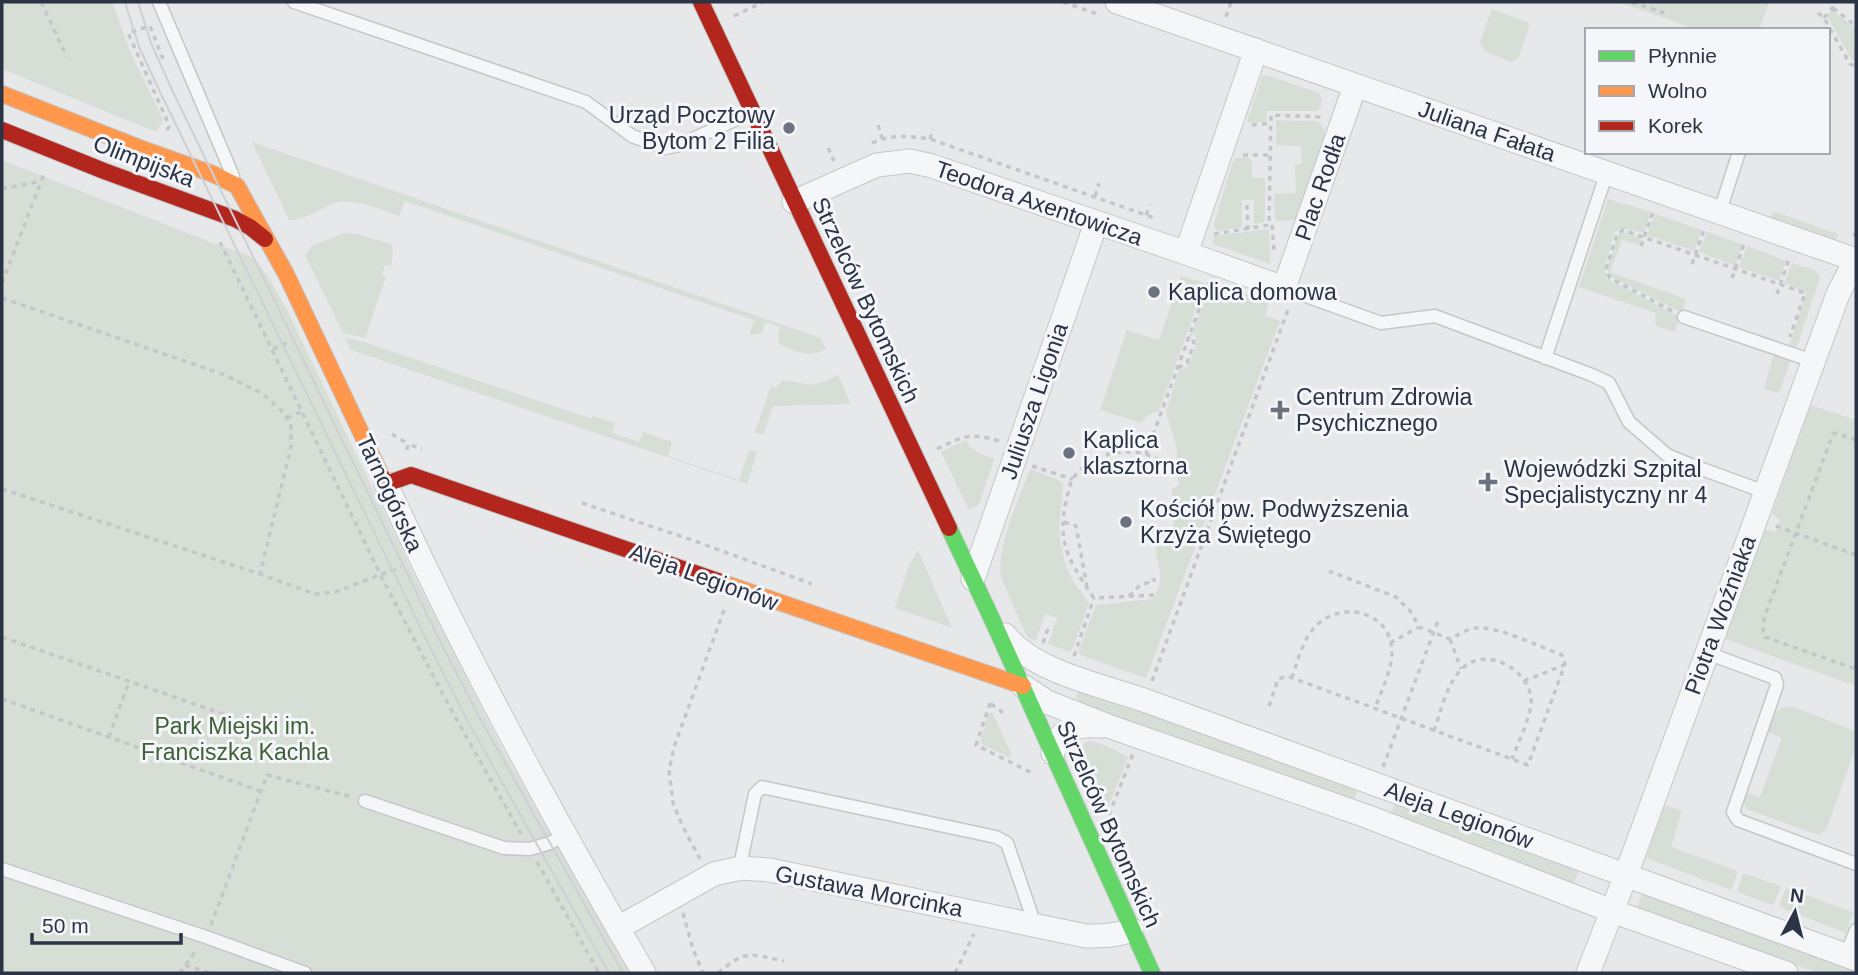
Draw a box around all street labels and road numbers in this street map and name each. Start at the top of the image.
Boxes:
street label: Juliana Fałata [1415,95,1559,167]
street label: Olimpijska [90,130,198,192]
street label: Plac Rodła [1290,130,1350,244]
street label: Teodora Axentowicza [932,155,1146,251]
street label: Strzelców Bytomskich [807,193,925,407]
street label: Juliusza Ligonia [995,319,1073,483]
street label: Tarnogórska [351,430,429,556]
street label: Piotra Woźniaka [1679,532,1761,698]
street label: Aleja Legionów [626,538,782,616]
street label: Strzelców Bytomskich [1052,717,1166,931]
street label: Aleja Legionów [1381,776,1537,854]
street label: Gustawa Morcinka [773,860,965,922]

